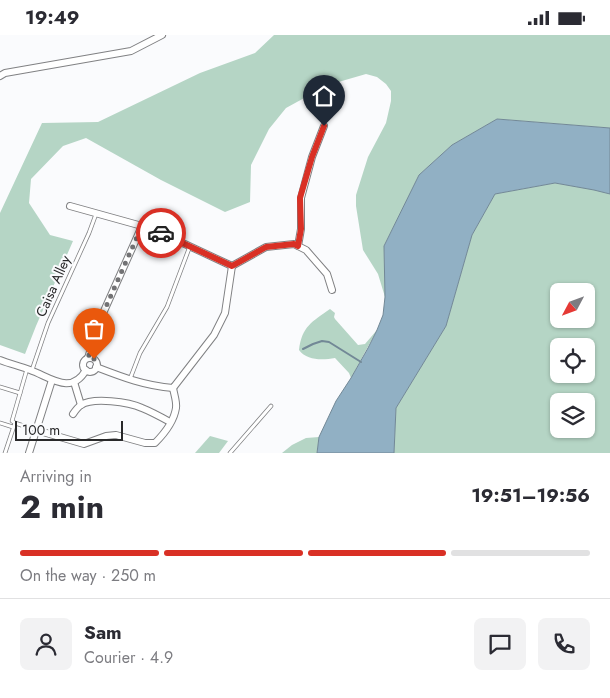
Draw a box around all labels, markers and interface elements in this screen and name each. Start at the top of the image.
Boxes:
text: 19:49 [25,4,79,31]
pin [303,75,345,126]
icon: home [310,82,338,110]
courier [136,208,186,258]
icon: car [147,219,175,247]
street label: Caisa Alley [31,251,76,320]
north arrow [550,283,595,327]
map controls [550,283,595,438]
pin [73,308,115,359]
icon: bag [80,315,108,343]
button: locate [550,338,595,383]
button: layers [550,393,595,438]
scale bar [15,418,122,441]
text: 100 m [22,420,60,440]
text: Arriving in [20,465,92,488]
text: 19:51–19:56 [471,482,590,509]
text: 2 min [20,484,104,530]
text: On the way · 250 m [20,564,156,587]
button: person [20,618,72,670]
button: chat [474,618,526,670]
button: phone [538,618,590,670]
text: Sam [84,619,122,646]
text: Courier · 4.9 [84,646,173,669]

